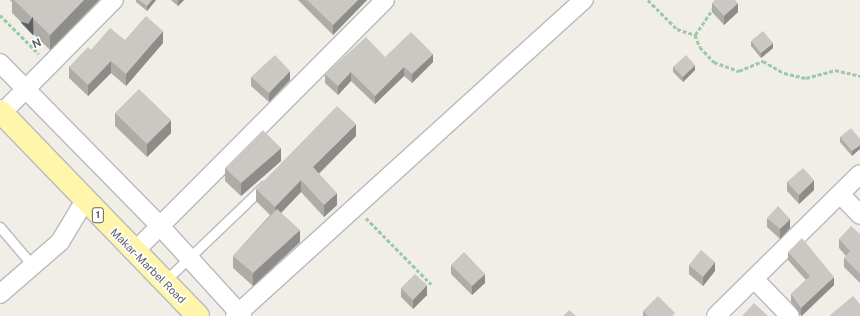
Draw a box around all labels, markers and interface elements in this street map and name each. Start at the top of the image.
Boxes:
north arrow [12,12,52,52]
text: N [30,36,43,50]
road number: 1 [91,207,105,223]
street label: Makar-Marbel Road [108,226,188,306]

